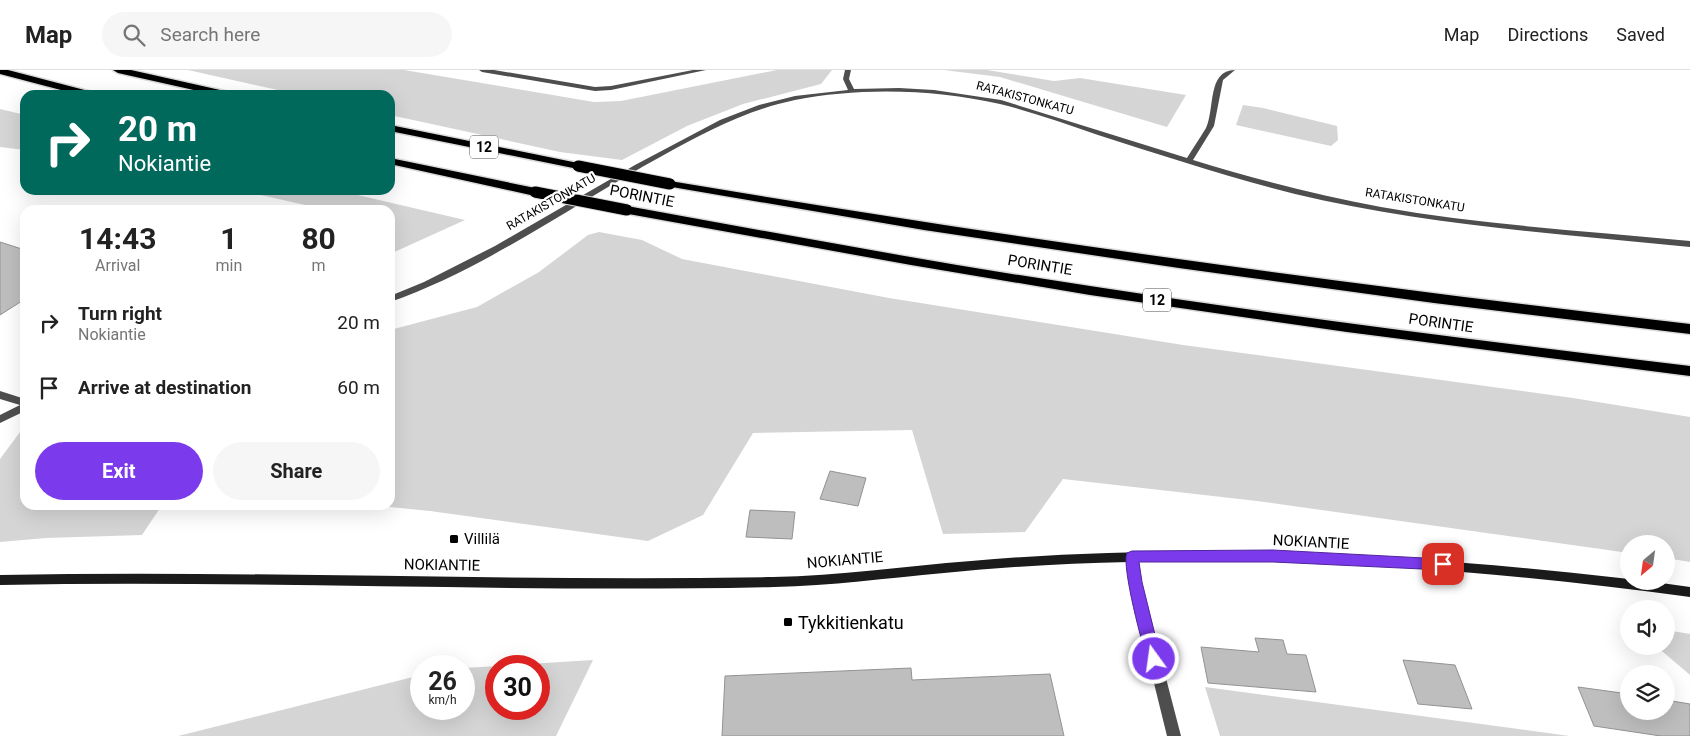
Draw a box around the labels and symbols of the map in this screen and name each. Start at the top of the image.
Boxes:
street label: RATAKISTONKATU [975,78,1075,118]
road number: 12 [470,136,498,158]
street label: RATAKISTONKATU [504,171,598,233]
street label: PORINTIE [608,181,676,211]
street label: RATAKISTONKATU [1364,185,1466,215]
street label: PORINTIE [1006,251,1074,279]
road number: 12 [1143,288,1171,312]
street label: PORINTIE [1407,310,1475,337]
place label: Villilä [464,530,500,548]
street label: NOKIANTIE [1272,531,1350,553]
marker: Villilä [448,533,460,545]
north arrow [1620,535,1675,590]
pin [1422,543,1464,585]
street label: NOKIANTIE [806,548,884,572]
street label: NOKIANTIE [404,555,481,575]
place label: Tykkitienkatu [798,612,904,633]
marker: Tykkitienkatu [782,616,794,628]
position arrow [1127,632,1179,684]
speed limit sign: 30 [485,655,550,720]

